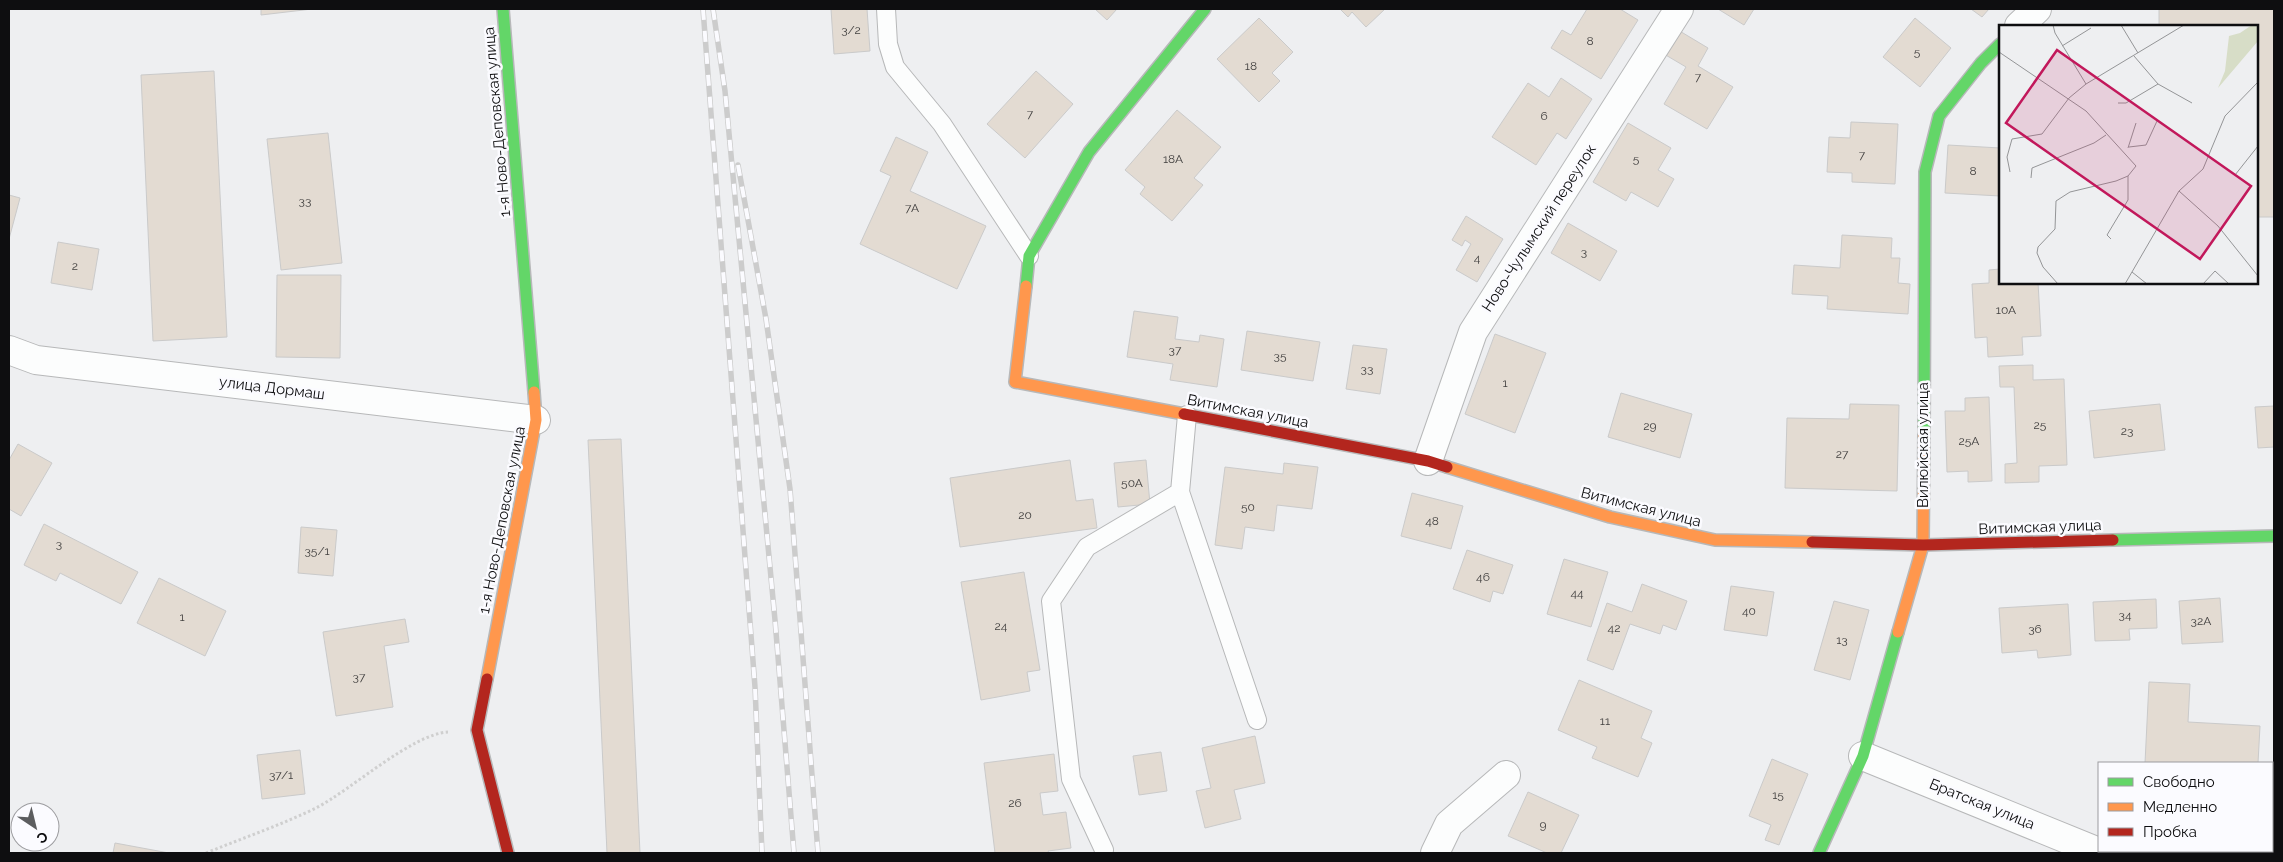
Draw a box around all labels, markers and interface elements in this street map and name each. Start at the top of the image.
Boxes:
house number: 3/2 [841,23,861,37]
inset map [1999,25,2258,284]
street label: 1-я Ново-Деповская улица [480,26,514,218]
house number: 8 [1586,34,1594,48]
house number: 5 [1914,45,1921,59]
house number: 18 [1245,59,1257,73]
house number: 7 [1695,70,1702,84]
house number: 7 [1027,107,1034,121]
house number: 6 [1540,109,1548,123]
street label: Ново-Чулымский переулок [1478,141,1600,315]
house number: 7 [1859,148,1866,162]
house number: 18А [1163,152,1183,166]
house number: 5 [1633,152,1640,166]
house number: 8 [1969,164,1977,178]
house number: 33 [299,194,311,208]
house number: 7А [905,201,919,215]
house number: 3 [1581,245,1587,259]
house number: 4 [1474,251,1481,265]
house number: 2 [72,259,78,273]
house number: 10А [1996,303,2016,317]
house number: 37 [1169,343,1182,357]
house number: 35 [1274,349,1287,363]
house number: 33 [1361,362,1373,376]
street label: улица Дормаш [218,373,326,403]
house number: 1 [1502,376,1508,390]
street label: Вилюйская улица [1914,382,1932,508]
street label: Витимская улица [1186,390,1310,432]
house number: 25 [2034,418,2047,432]
house number: 29 [1643,419,1657,433]
house number: 23 [2121,424,2133,438]
street label: 1-я Ново-Деповская улица [475,425,529,615]
house number: 25А [1959,434,1979,448]
house number: 27 [1836,447,1849,461]
house number: 50А [1121,476,1143,490]
street label: Витимская улица [1579,483,1703,531]
house number: 50 [1241,500,1255,514]
house number: 20 [1018,508,1032,522]
house number: 48 [1425,514,1439,528]
street label: Витимская улица [1978,516,2102,538]
house number: 3 [56,537,62,551]
house number: 35/1 [304,544,330,558]
house number: 46 [1476,570,1490,584]
house number: 44 [1570,586,1584,600]
house number: 40 [1742,604,1756,618]
house number: 34 [2119,608,2132,622]
house number: 1 [179,610,185,624]
house number: 32А [2191,614,2211,628]
house number: 24 [995,619,1008,633]
house number: 42 [1608,621,1620,635]
house number: 36 [2028,622,2042,636]
house number: 13 [1836,633,1848,647]
house number: 37 [353,670,366,684]
house number: 11 [1600,714,1610,728]
legend [2098,762,2273,852]
house number: 37/1 [269,768,293,782]
text: Свободно [2143,773,2215,791]
street label: Братская улица [1927,775,2037,833]
house number: 15 [1772,788,1784,802]
house number: 26 [1008,796,1022,810]
text: Медленно [2143,798,2217,816]
north arrow [10,802,60,852]
house number: 9 [1539,818,1547,832]
text: Пробка [2143,823,2197,841]
text: С [34,828,51,847]

